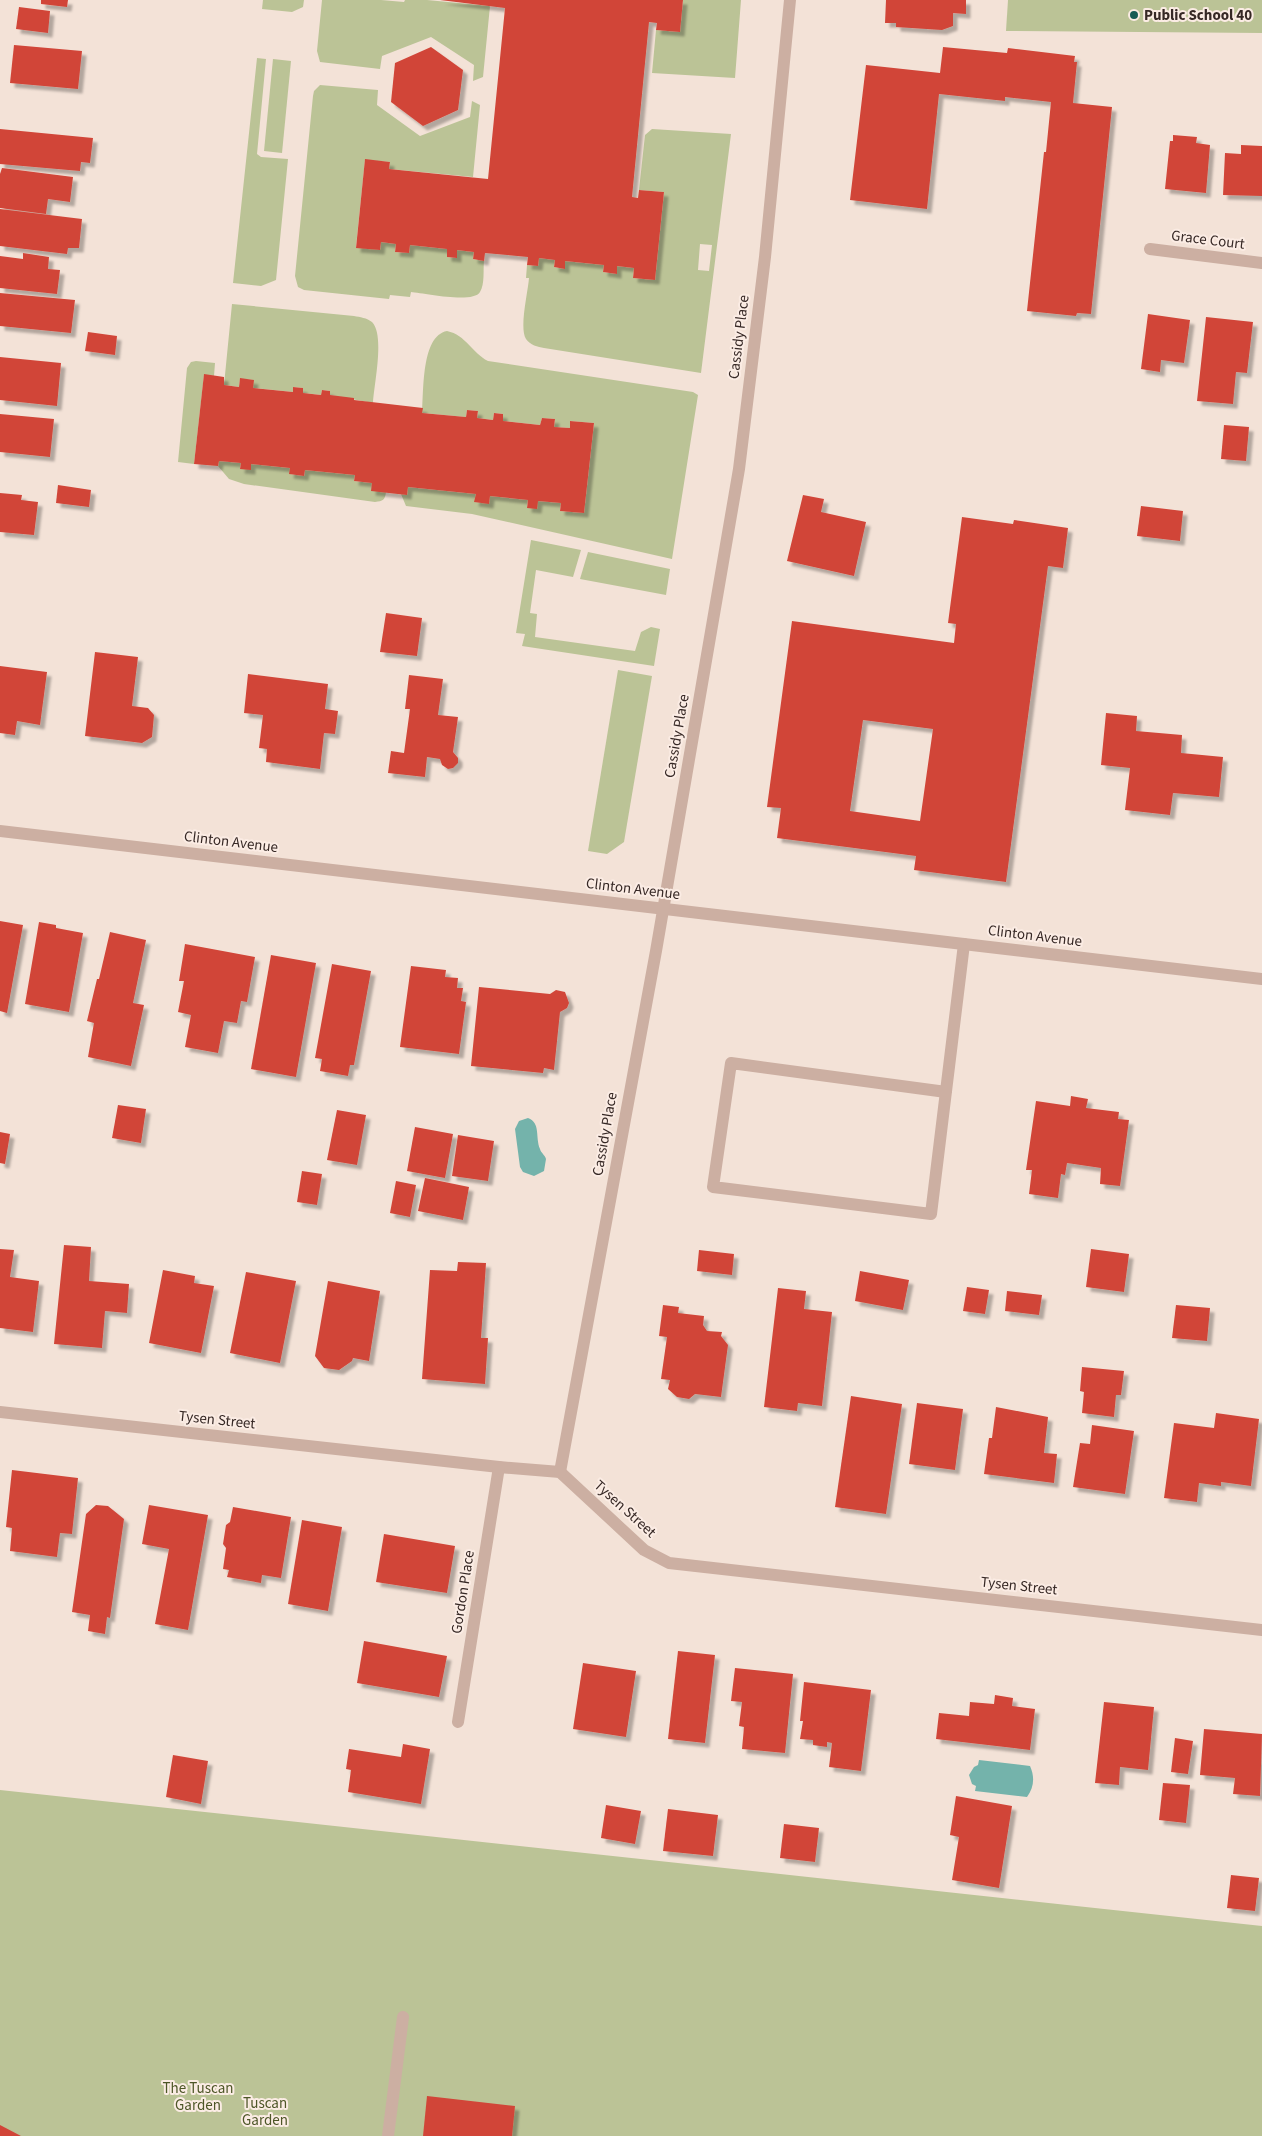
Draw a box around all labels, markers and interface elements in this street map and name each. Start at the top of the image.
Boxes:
place label: Public School 40 [1144,5,1252,26]
marker: Public School 40 [1128,9,1140,21]
street label: Grace Court [1170,225,1246,255]
street label: Cassidy Place [723,294,755,380]
street label: Cassidy Place [659,693,695,779]
street label: Clinton Avenue [183,826,279,858]
street label: Clinton Avenue [585,873,681,905]
street label: Clinton Avenue [987,920,1083,952]
street label: Cassidy Place [587,1091,623,1177]
street label: Tysen Street [178,1406,256,1434]
street label: Tysen Street [589,1475,661,1543]
street label: Gordon Place [446,1549,480,1635]
street label: Tysen Street [980,1572,1058,1600]
park label: The Tuscan Garden [163,2078,233,2116]
park label: Tuscan Garden [242,2093,288,2131]

